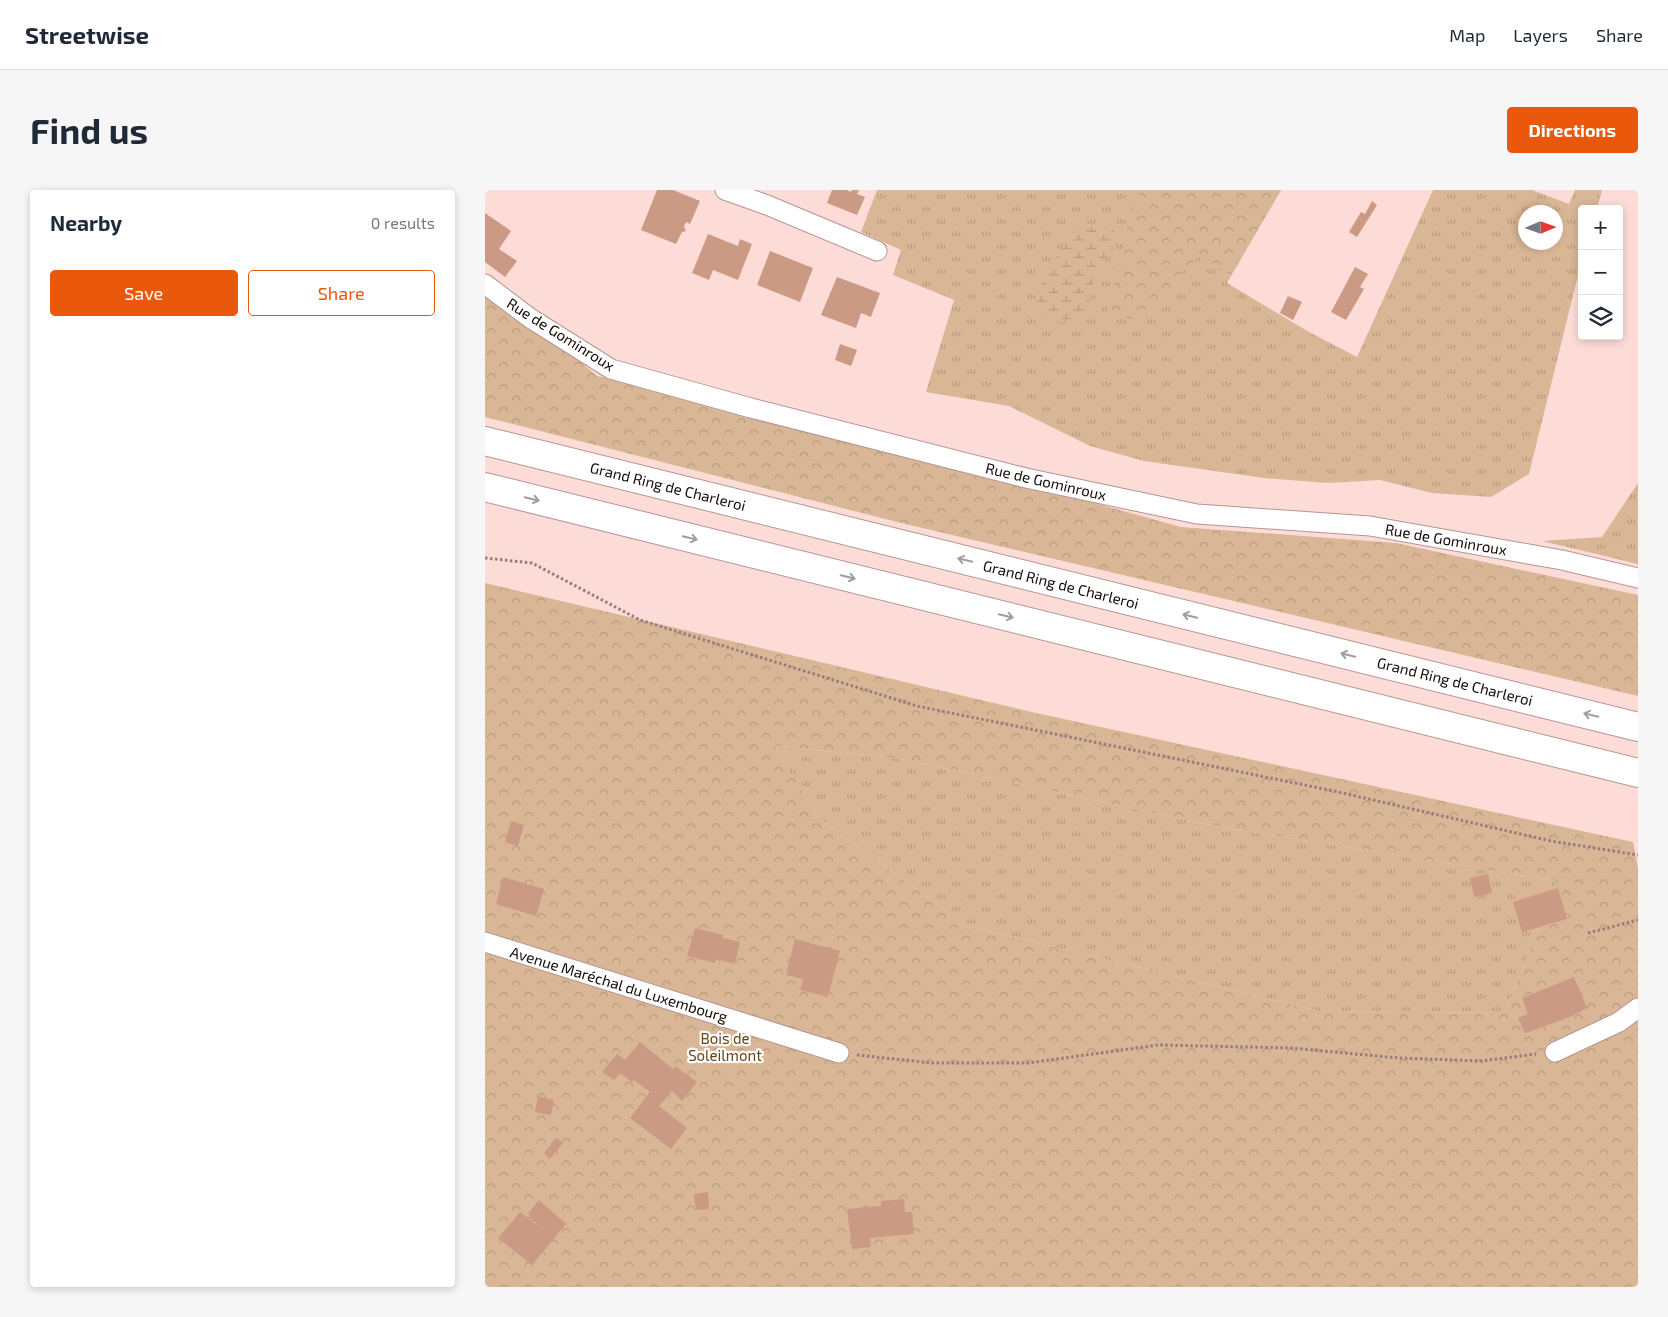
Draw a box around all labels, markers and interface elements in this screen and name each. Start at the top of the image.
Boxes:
text: Streetwise [25,20,149,49]
text: Map [1449,24,1485,46]
text: Layers [1513,24,1568,46]
text: Share [1596,24,1643,46]
button: Directions [1507,107,1638,153]
text: Find us [30,109,148,151]
north arrow [1518,205,1563,250]
map controls [1578,205,1623,340]
button: + [1578,205,1623,250]
text: Nearby [50,210,122,235]
text: 0 results [371,213,435,232]
button: − [1578,250,1623,295]
button: Save [50,270,238,316]
button: Share [248,270,435,316]
street label: Rue de Gominroux [504,294,618,374]
button: layers [1578,295,1623,340]
street label: Grand Ring de Charleroi [588,458,748,514]
street label: Rue de Gominroux [984,458,1108,504]
one-way arrow [524,495,540,504]
street label: Rue de Gominroux [1384,519,1508,559]
one-way arrow [682,534,698,543]
one-way arrow [957,554,973,564]
street label: Grand Ring de Charleroi [981,556,1141,612]
one-way arrow [839,573,855,582]
one-way arrow [1183,610,1199,620]
one-way arrow [997,612,1013,621]
one-way arrow [1341,650,1357,659]
street label: Grand Ring de Charleroi [1375,653,1535,709]
one-way arrow [1583,710,1599,719]
street label: Avenue Maréchal du Luxembourg [508,942,730,1026]
park label: Bois de Soleilmont [688,1029,762,1064]

